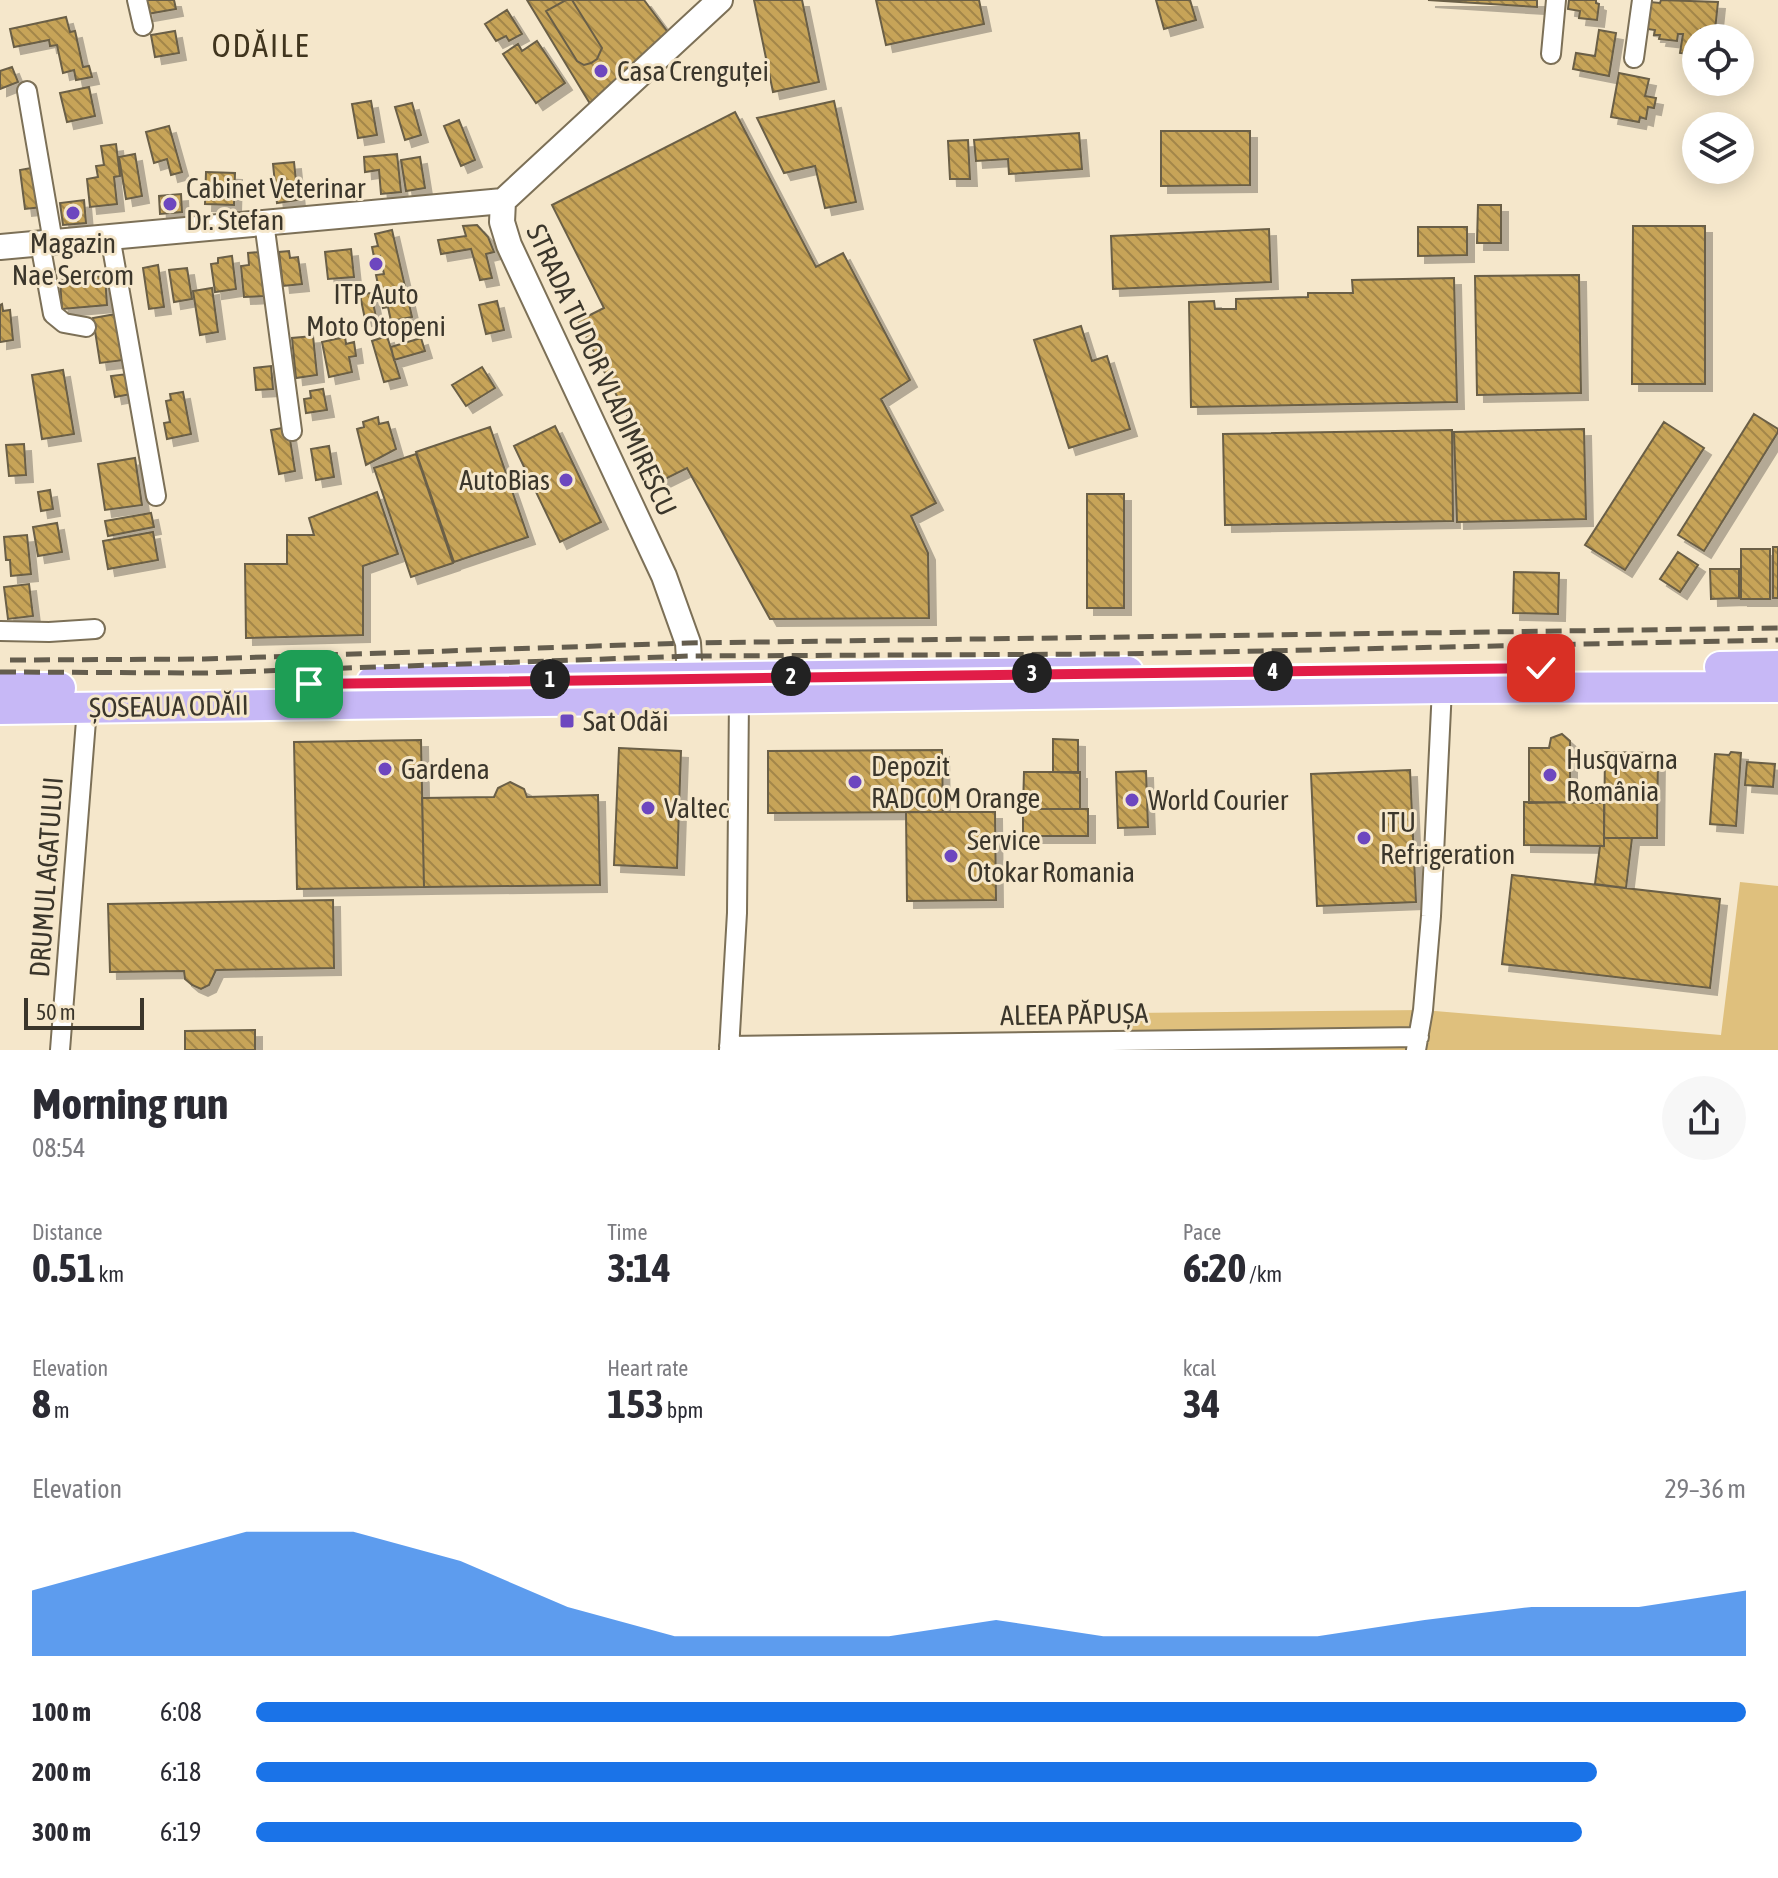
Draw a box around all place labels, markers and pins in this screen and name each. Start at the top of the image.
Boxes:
place label: Casa Crenguței [617,55,769,87]
marker: Casa Crenguței [592,62,610,80]
place label: Cabinet Veterinar Dr. Stefan [186,172,366,236]
marker: Cabinet Veterinar Dr. Stefan [161,195,179,213]
marker: Magazin Nae Sercom [64,204,82,222]
place label: Magazin Nae Sercom [12,227,134,291]
marker: ITP Auto Moto Otopeni [367,255,385,273]
place label: ITP Auto Moto Otopeni [306,278,446,342]
place label: AutoBias [459,464,550,496]
marker: AutoBias [557,471,575,489]
pin [1507,634,1575,702]
pin [275,650,343,718]
pin: 4 [1253,651,1293,691]
pin: 3 [1012,653,1052,693]
pin: 2 [771,656,811,696]
pin: 1 [530,659,570,699]
place label: Sat Odăi [583,705,669,737]
marker: Sat Odăi [558,712,576,730]
place label: Husqvarna România [1566,743,1678,807]
place label: Depozit RADCOM Orange [871,750,1040,814]
place label: Gardena [401,753,490,785]
marker: Gardena [376,760,394,778]
marker: Husqvarna România [1541,766,1559,784]
marker: Depozit RADCOM Orange [846,773,864,791]
place label: World Courier [1148,784,1289,816]
marker: World Courier [1123,791,1141,809]
place label: Valtec [664,792,729,824]
marker: Valtec [639,799,657,817]
place label: ITU Refrigeration [1380,806,1515,870]
place label: Service Otokar Romania [967,824,1135,888]
marker: ITU Refrigeration [1355,829,1373,847]
marker: Service Otokar Romania [942,847,960,865]

